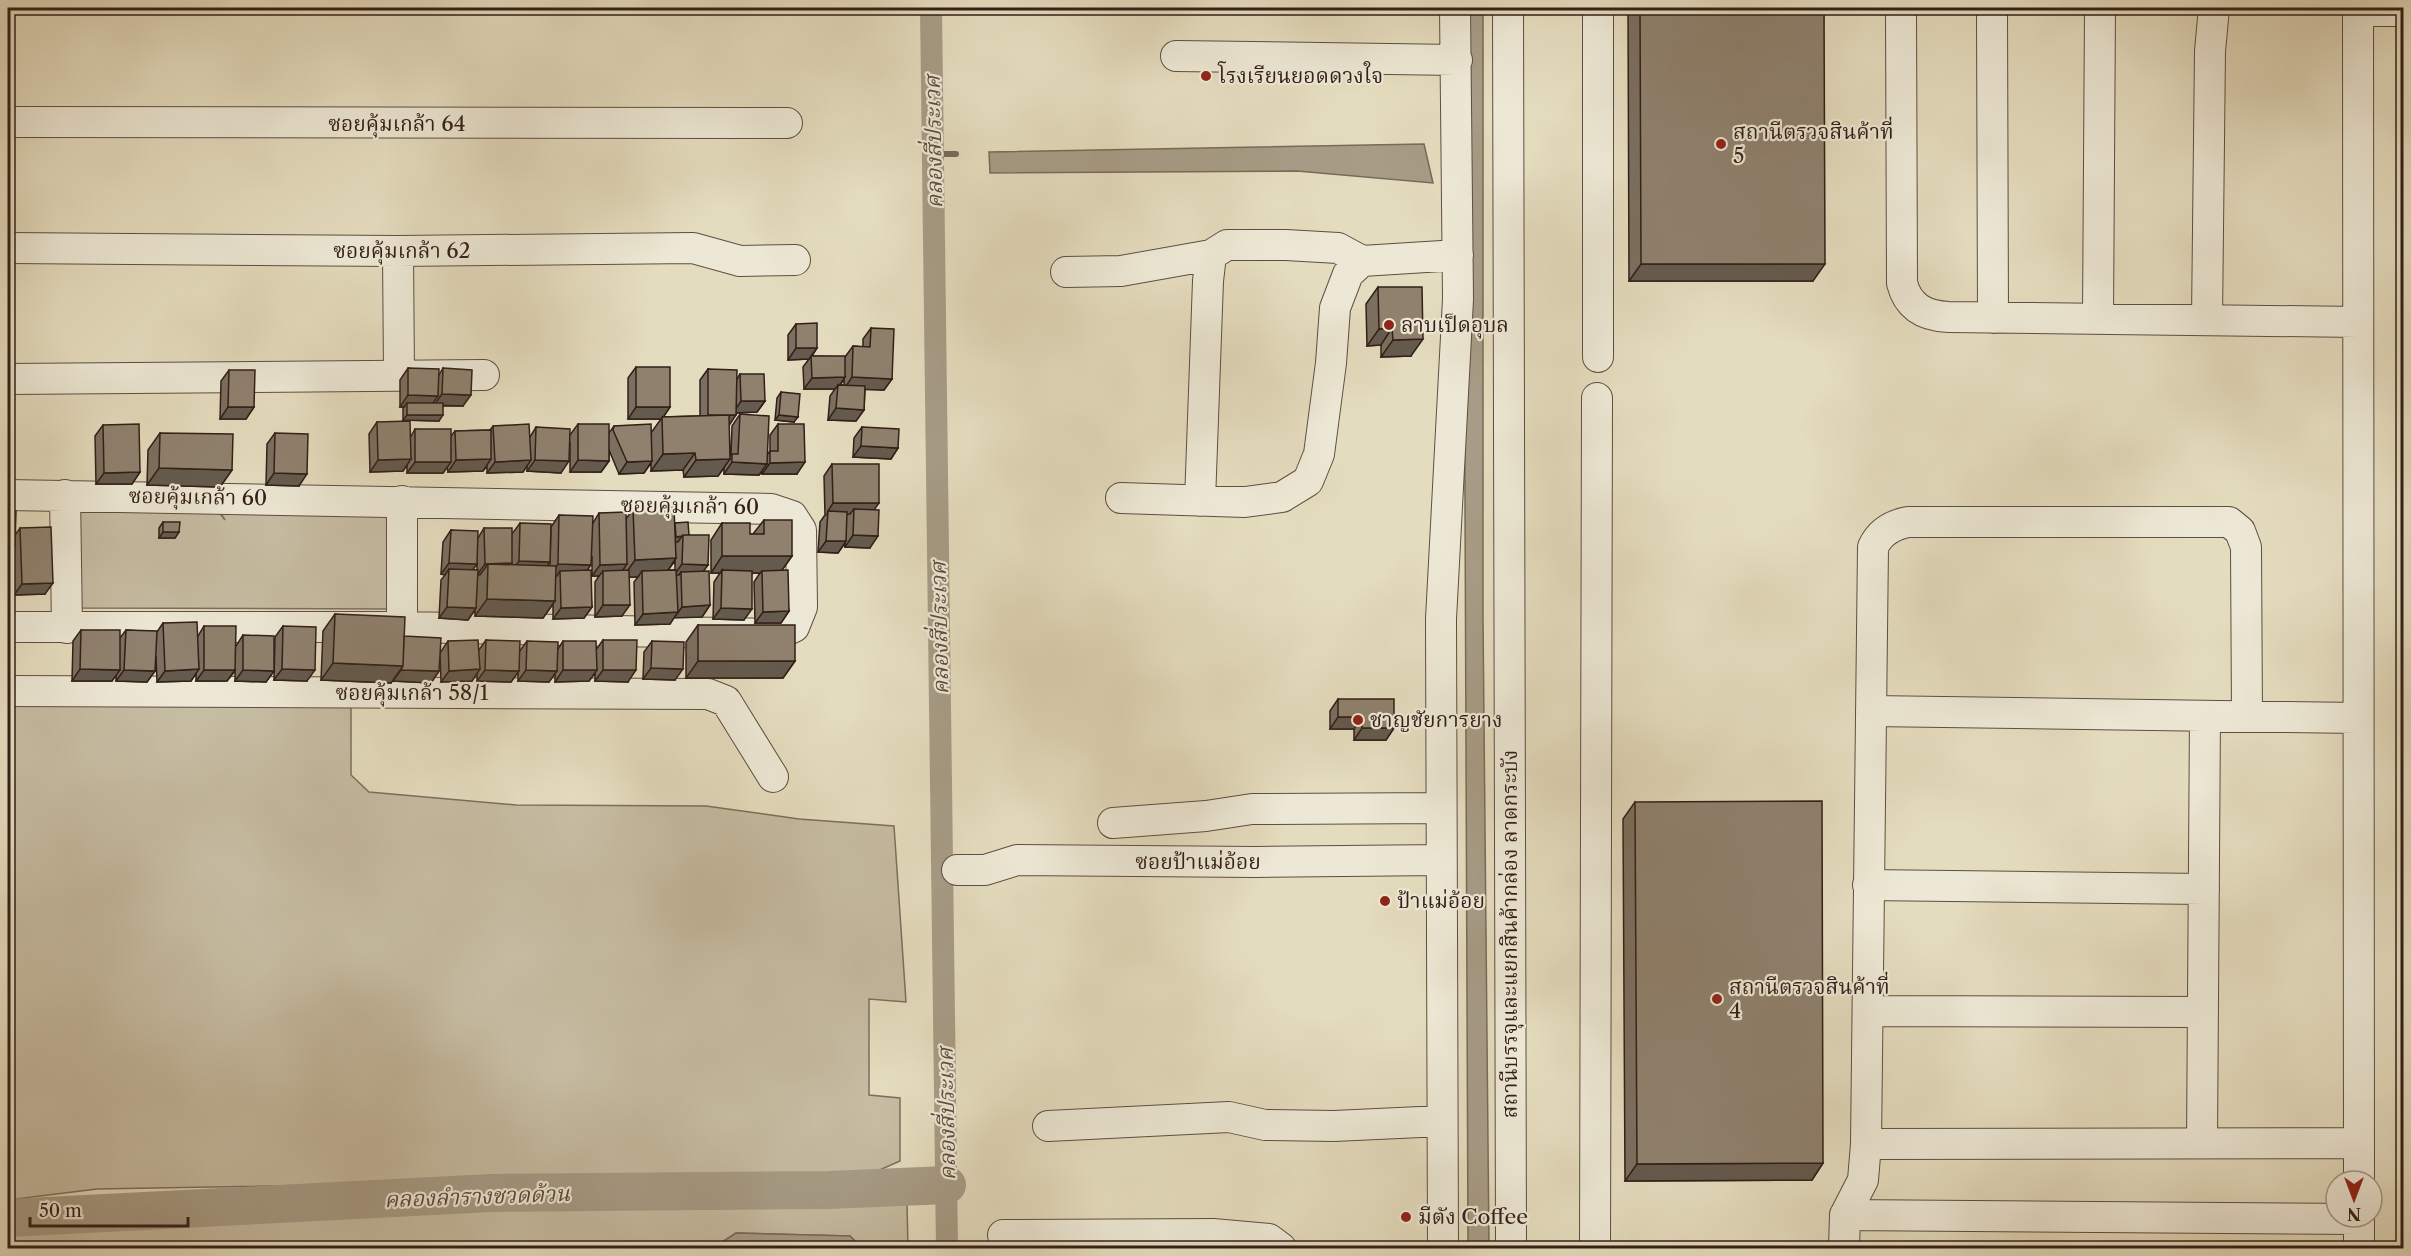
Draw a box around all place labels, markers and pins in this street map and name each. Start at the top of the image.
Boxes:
place label: โรงเรียนยอดดวงใจ [1217,61,1383,88]
marker: โรงเรียนยอดดวงใจ [1199,69,1213,83]
place label: สถานีตรวจสินค้าที่ 5 [1733,116,1894,168]
marker: สถานีตรวจสินค้าที่ 5 [1714,137,1728,151]
place label: ลาบเป็ดอุบล [1401,312,1509,339]
marker: ลาบเป็ดอุบล [1382,318,1396,332]
place label: ชาญชัยการยาง [1370,707,1503,732]
marker: ชาญชัยการยาง [1351,713,1365,727]
place label: ป้าแม่อ้อย [1397,888,1485,913]
marker: ป้าแม่อ้อย [1378,894,1392,908]
place label: สถานีตรวจสินค้าที่ 4 [1729,971,1890,1023]
marker: สถานีตรวจสินค้าที่ 4 [1710,992,1724,1006]
place label: มีตัง Coffee [1418,1204,1528,1229]
marker: มีตัง Coffee [1399,1210,1413,1224]

